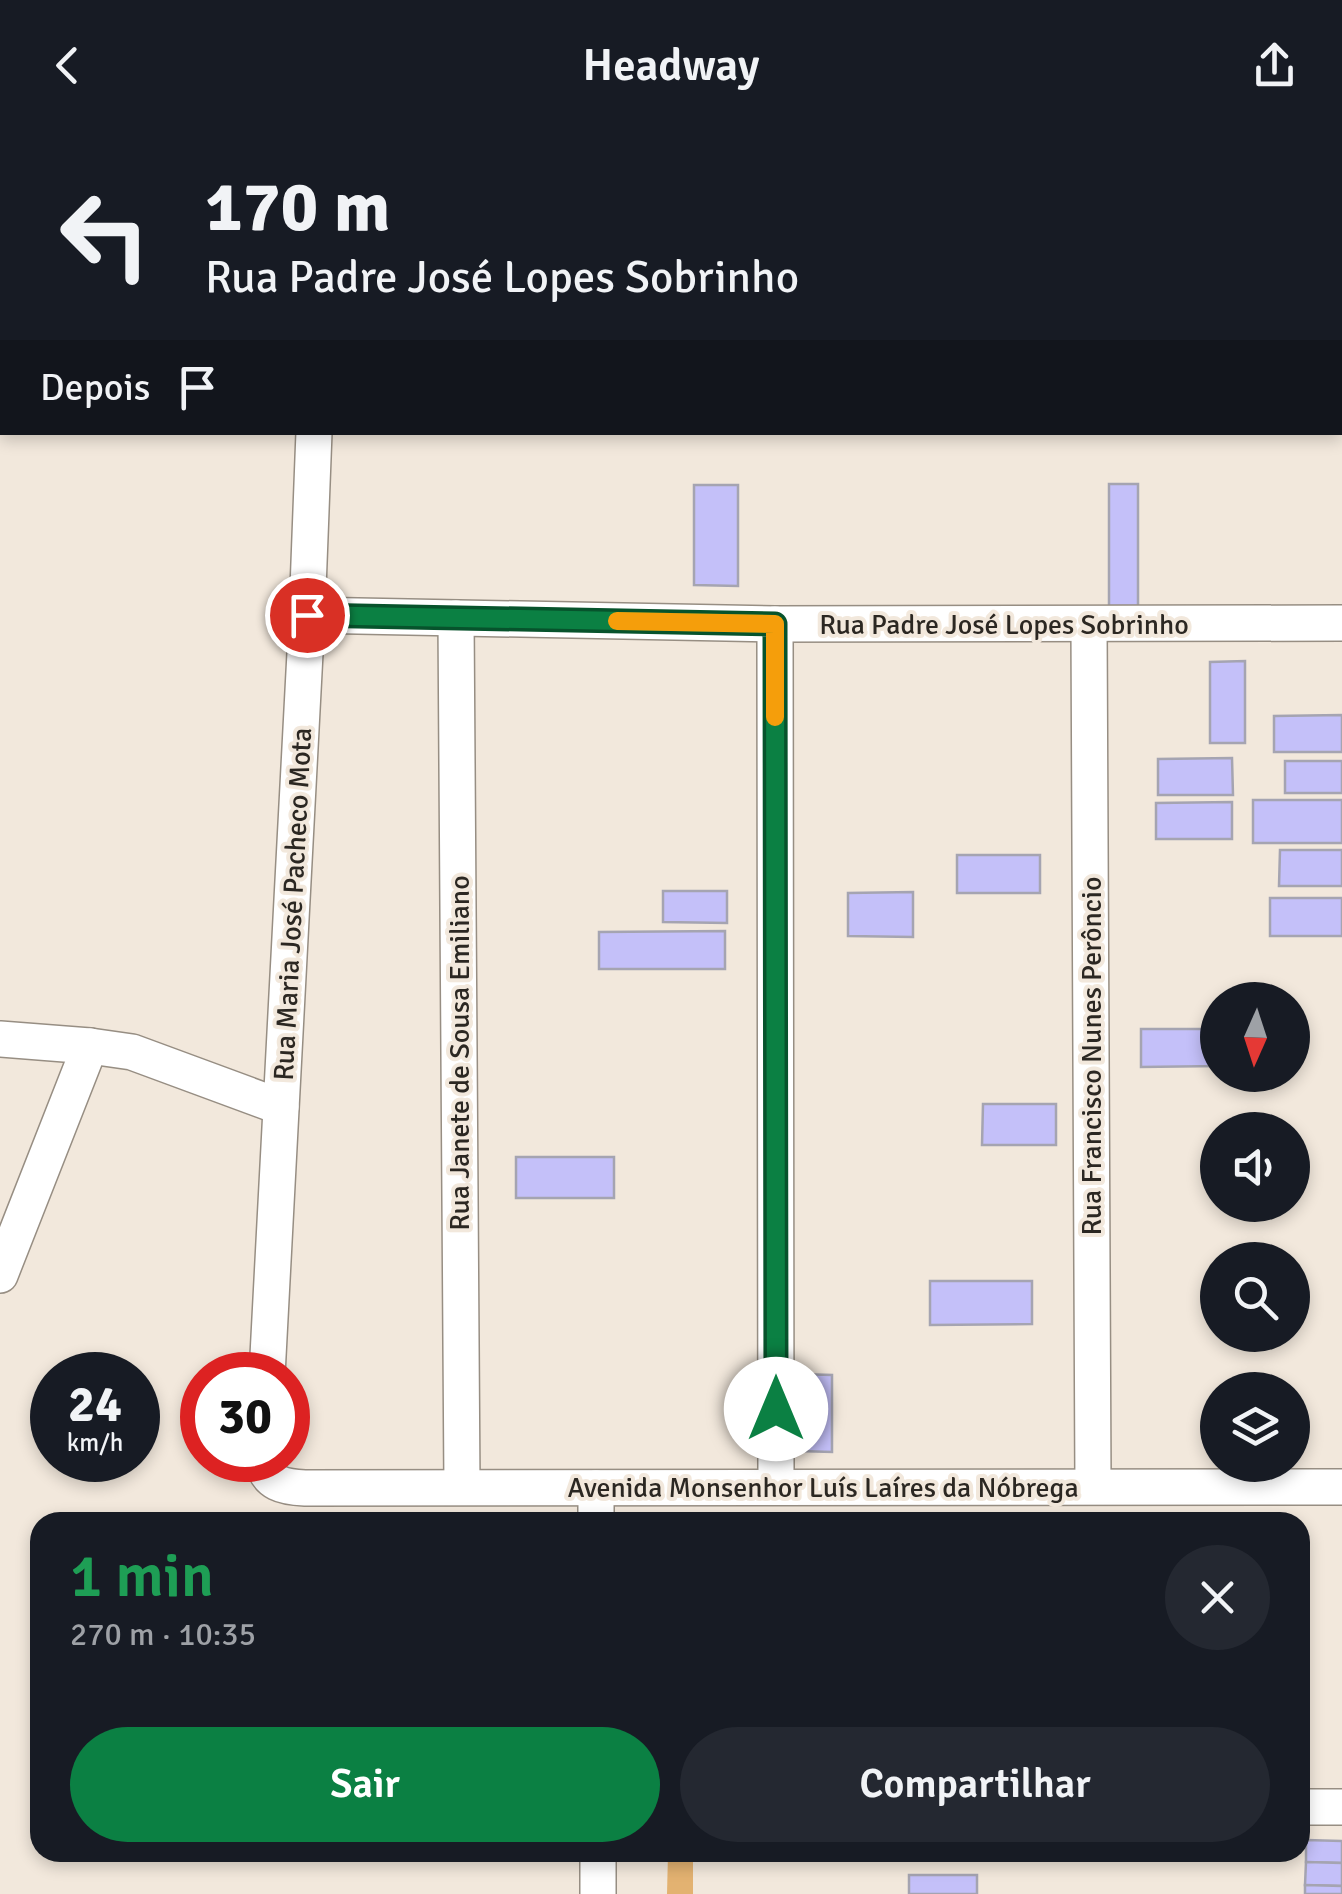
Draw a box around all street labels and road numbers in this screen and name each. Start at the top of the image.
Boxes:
street label: Rua Padre José Lopes Sobrinho [819,608,1189,642]
street label: Rua Maria José Pacheco Mota [267,727,319,1081]
street label: Rua Janete de Sousa Emiliano [443,875,477,1231]
street label: Rua Francisco Nunes Perôncio [1075,877,1109,1235]
street label: Avenida Monsenhor Luís Laíres da Nóbrega [567,1471,1079,1505]

